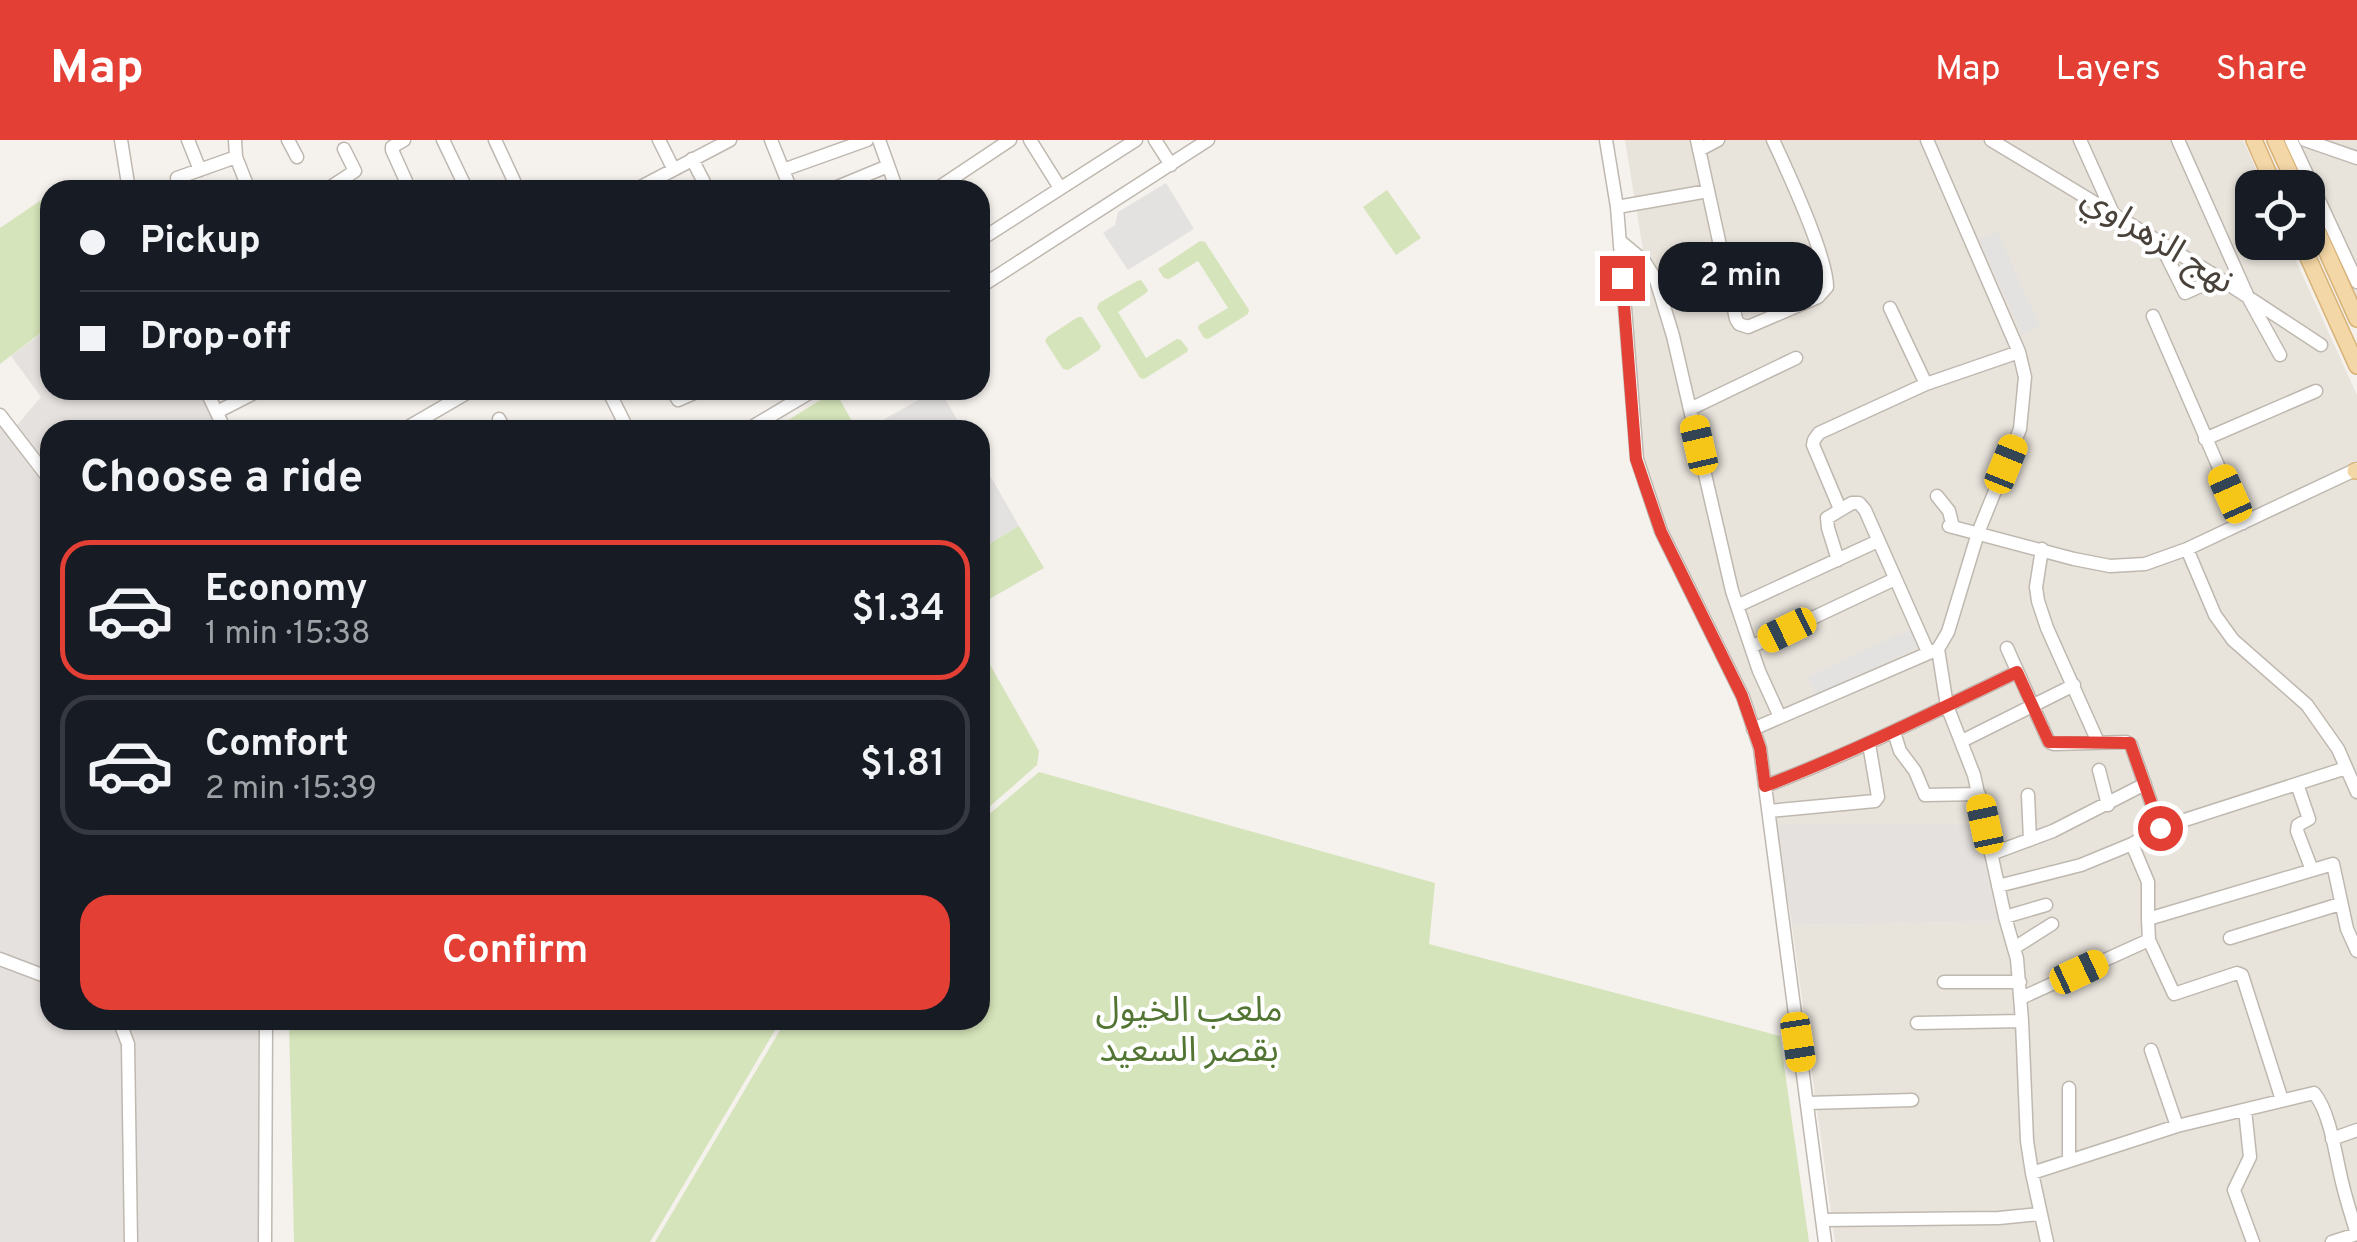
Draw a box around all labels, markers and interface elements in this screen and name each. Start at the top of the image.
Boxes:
text: Map [50,40,144,100]
text: Map [1935,48,2001,92]
text: Layers [2056,48,2161,92]
text: Share [2216,48,2307,92]
map controls [2235,170,2325,260]
button: locate [2235,170,2325,260]
street label: نهج الزهراوي [2071,177,2241,307]
text: Pickup [140,218,261,267]
callout: 2 min [1657,243,1822,313]
route end [1600,256,1645,301]
text: 2 min [1699,257,1782,297]
text: Drop-off [140,314,291,363]
car [1678,412,1720,478]
car [1981,431,2031,497]
text: Choose a ride [80,451,363,508]
car [2204,460,2256,528]
icon: car [85,565,175,655]
text: Economy [205,566,367,615]
text: $1.34 [851,586,945,635]
car [1753,603,1821,657]
text: 1 min · 15:38 [205,615,371,655]
icon: car [85,720,175,810]
text: Comfort [205,721,349,770]
text: $1.81 [860,741,945,790]
text: 2 min · 15:39 [205,770,377,810]
car [1964,792,2006,856]
route start [2138,806,2183,851]
button: Confirm [80,895,950,1010]
car [2045,946,2113,998]
park label: ملعب الخيول بقصر السعيد [1095,990,1283,1074]
car [1778,1010,1818,1074]

